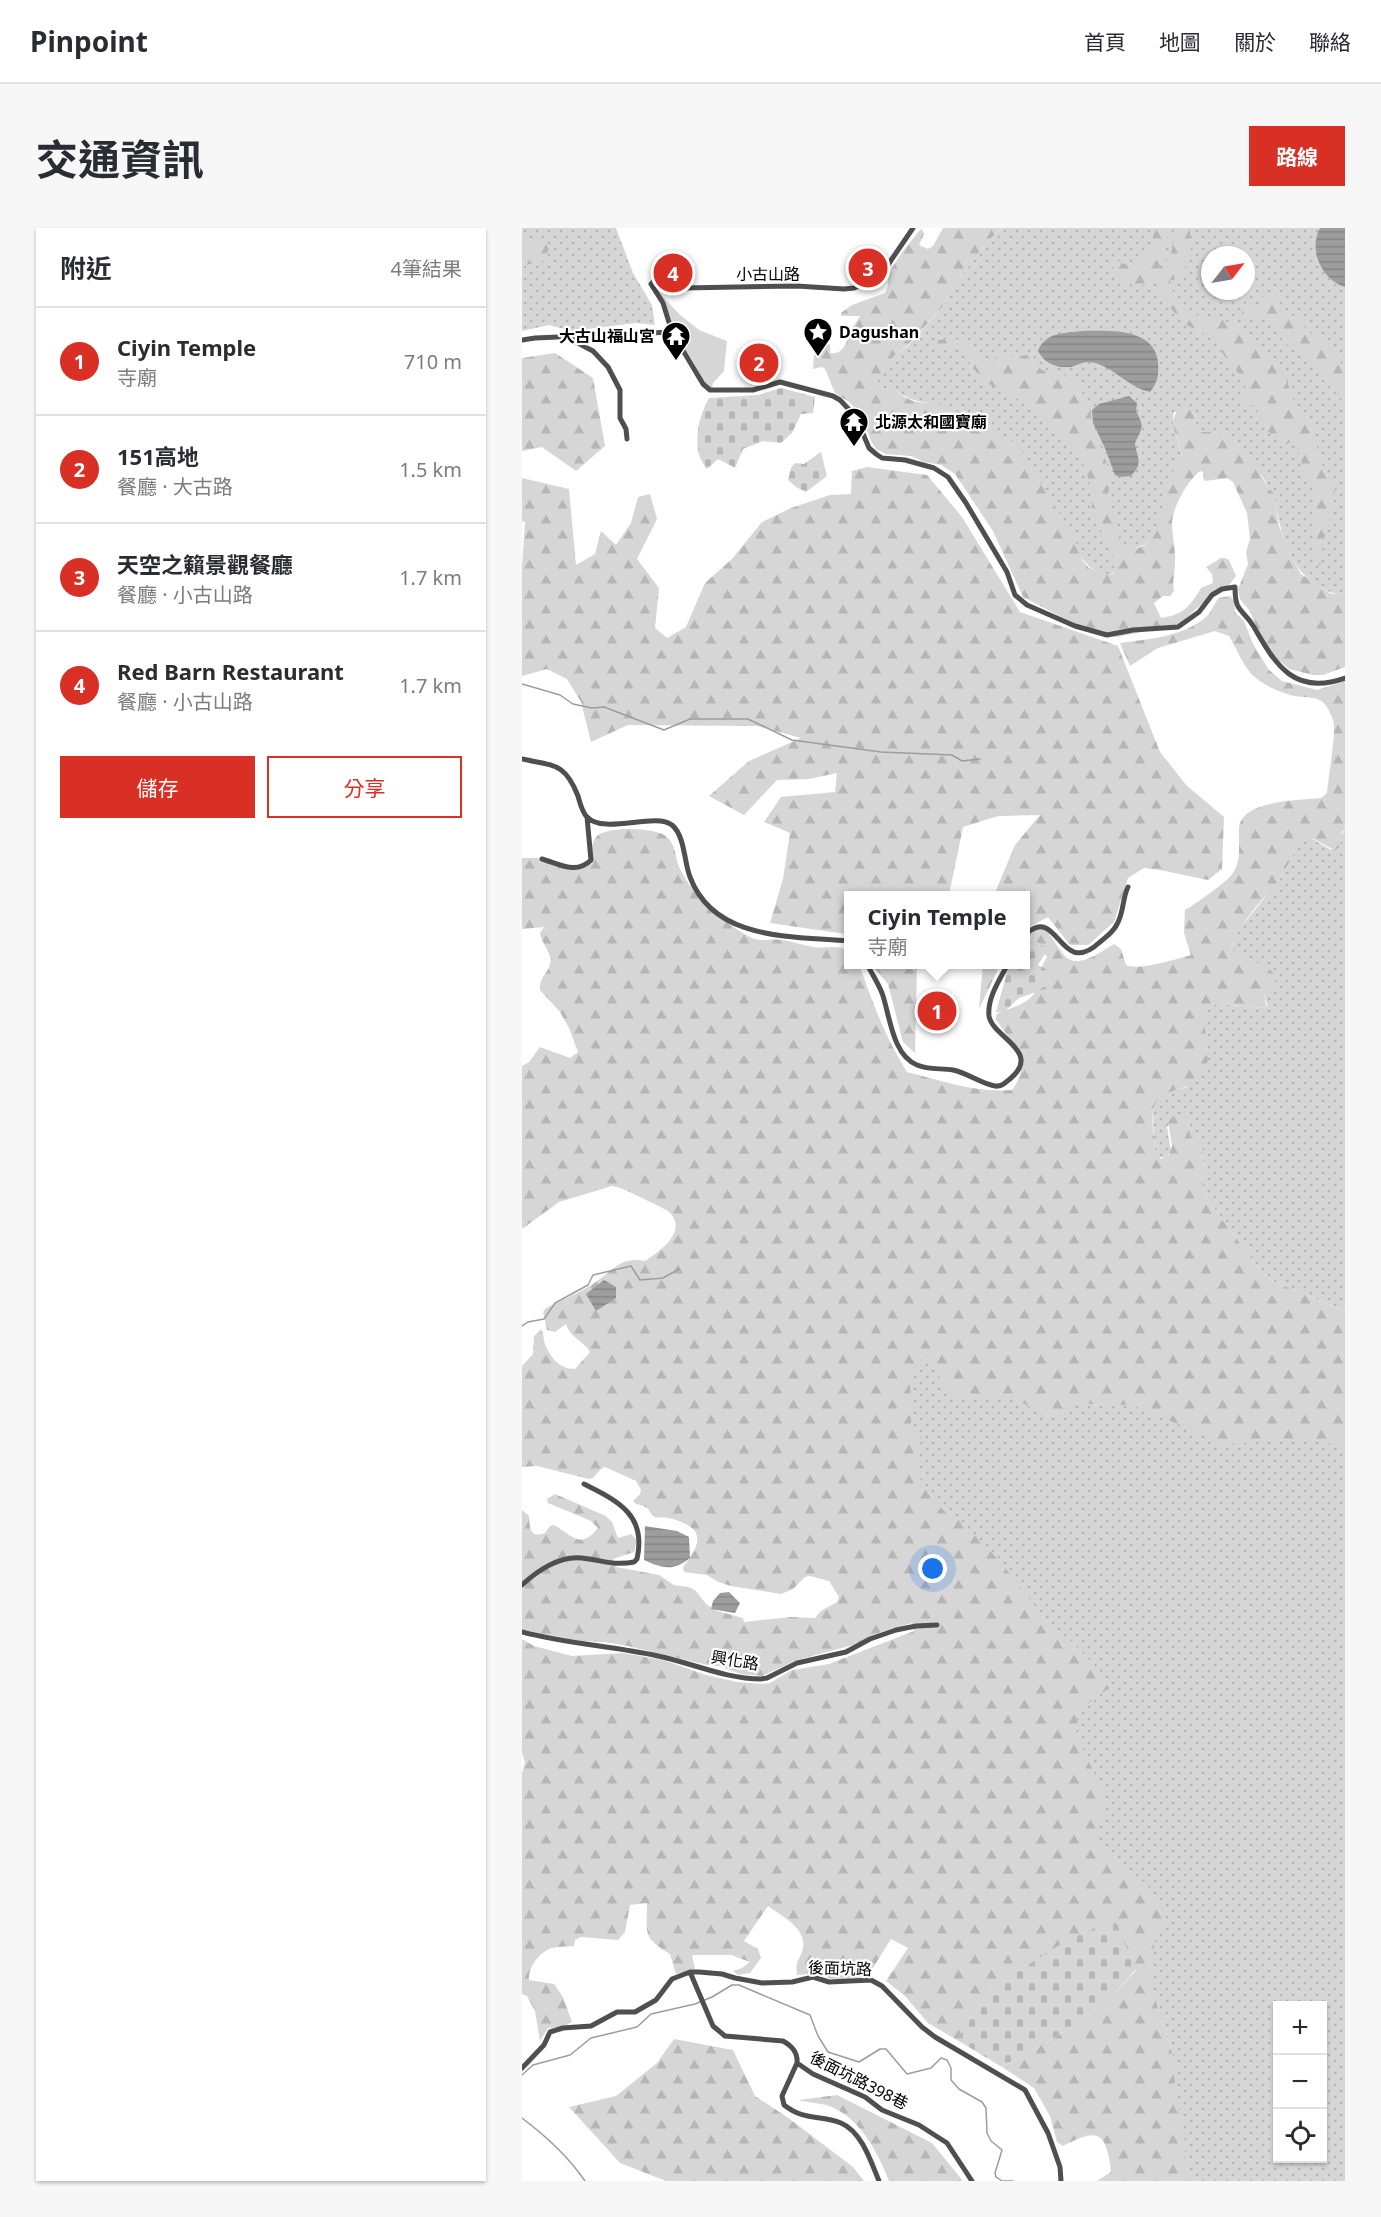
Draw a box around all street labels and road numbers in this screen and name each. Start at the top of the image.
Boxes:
street label: 小古山路 [736,263,800,285]
street label: 興化路 [710,1645,760,1675]
street label: 後面坑路 [808,1956,872,1980]
street label: 後面坑路398巷 [806,2046,912,2114]

